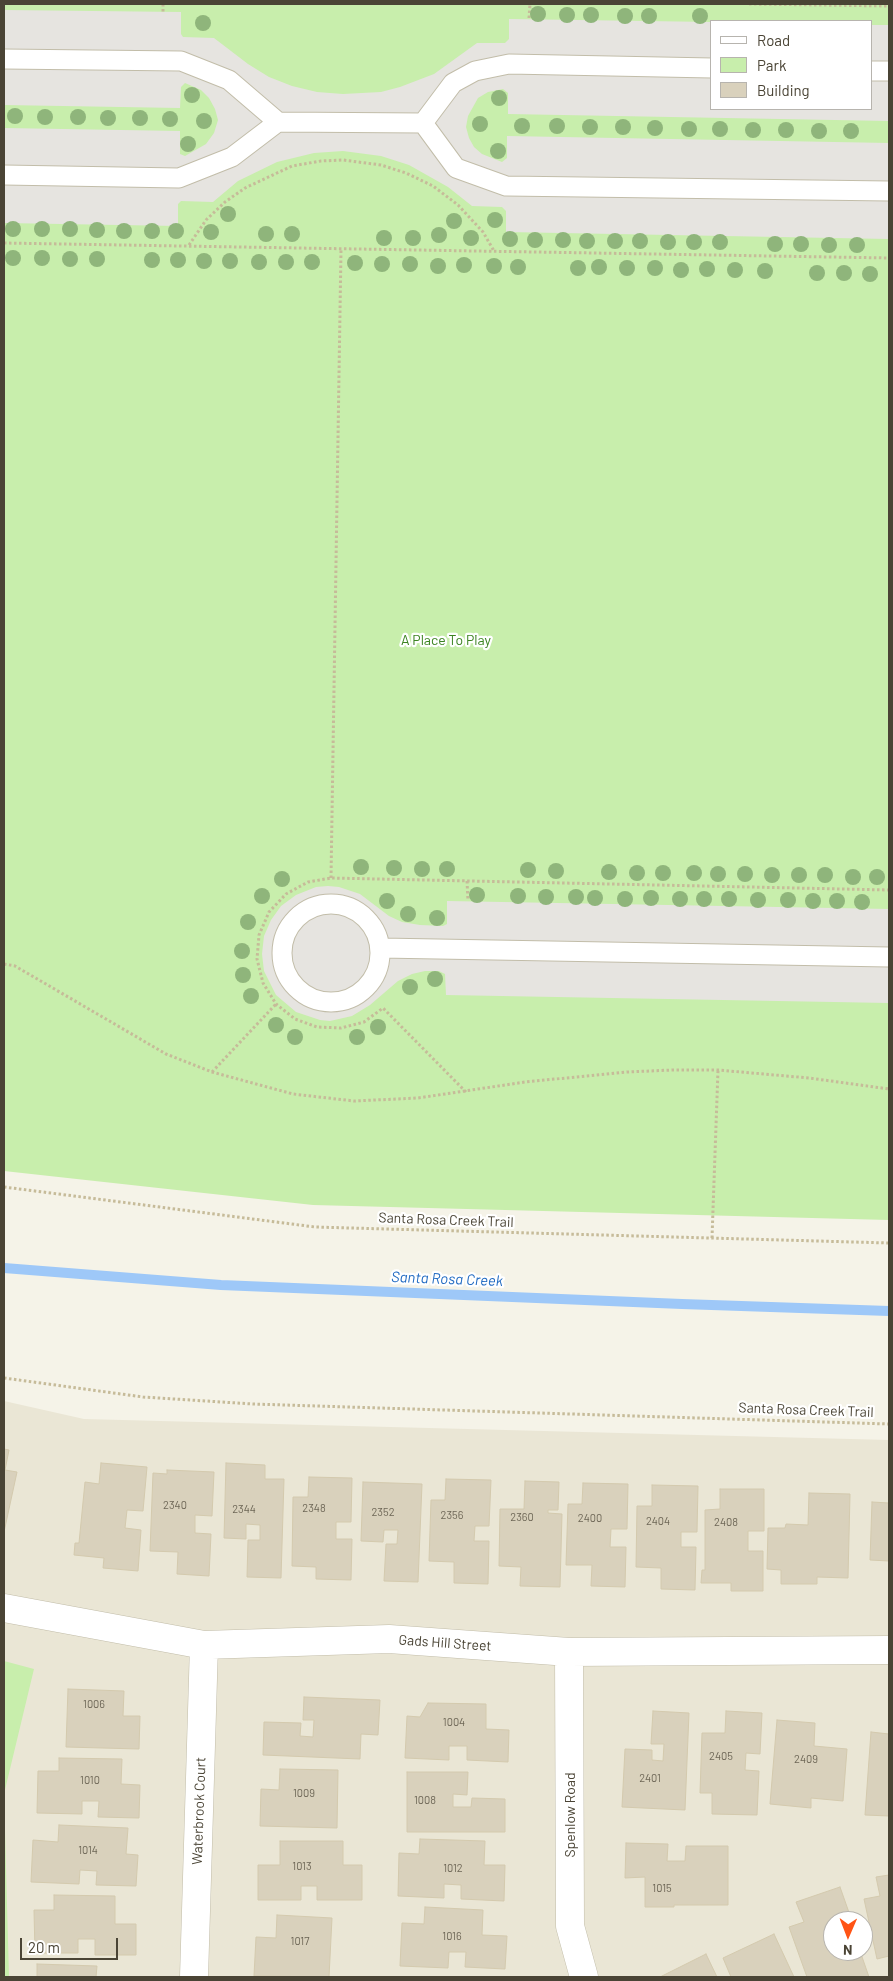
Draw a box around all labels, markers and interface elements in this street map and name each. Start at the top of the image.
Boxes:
legend [710,20,873,110]
text: Road [757,31,790,49]
text: Park [757,56,786,74]
text: Building [757,81,810,99]
park label: A Place To Play [401,632,491,648]
street label: Santa Rosa Creek Trail [378,1209,514,1231]
water label: Santa Rosa Creek [391,1268,503,1290]
street label: Santa Rosa Creek Trail [738,1399,874,1421]
house number: 2340 [163,1498,187,1512]
house number: 2348 [302,1501,326,1515]
house number: 2344 [232,1502,256,1516]
house number: 2352 [371,1505,395,1519]
house number: 2356 [441,1508,463,1522]
house number: 2360 [510,1510,534,1524]
house number: 2400 [578,1511,602,1525]
house number: 2404 [646,1514,670,1528]
house number: 2408 [714,1515,738,1529]
street label: Gads Hill Street [398,1631,492,1655]
house number: 1006 [83,1697,105,1711]
house number: 1004 [443,1715,465,1729]
house number: 2405 [709,1749,733,1763]
house number: 2409 [794,1752,818,1766]
street label: Waterbrook Court [189,1757,209,1865]
house number: 2401 [639,1771,661,1785]
street label: Spenlow Road [562,1772,578,1858]
house number: 1010 [80,1773,100,1787]
house number: 1009 [293,1786,315,1800]
house number: 1008 [414,1793,436,1807]
house number: 1014 [78,1843,98,1857]
house number: 1013 [292,1859,312,1873]
house number: 1012 [443,1861,463,1875]
house number: 1015 [652,1881,672,1895]
north arrow [823,1911,873,1961]
scale bar [22,1928,120,1960]
house number: 1016 [442,1929,462,1943]
house number: 1017 [291,1934,309,1948]
text: 20 m [28,1938,60,1956]
text: N [843,1942,853,1959]

